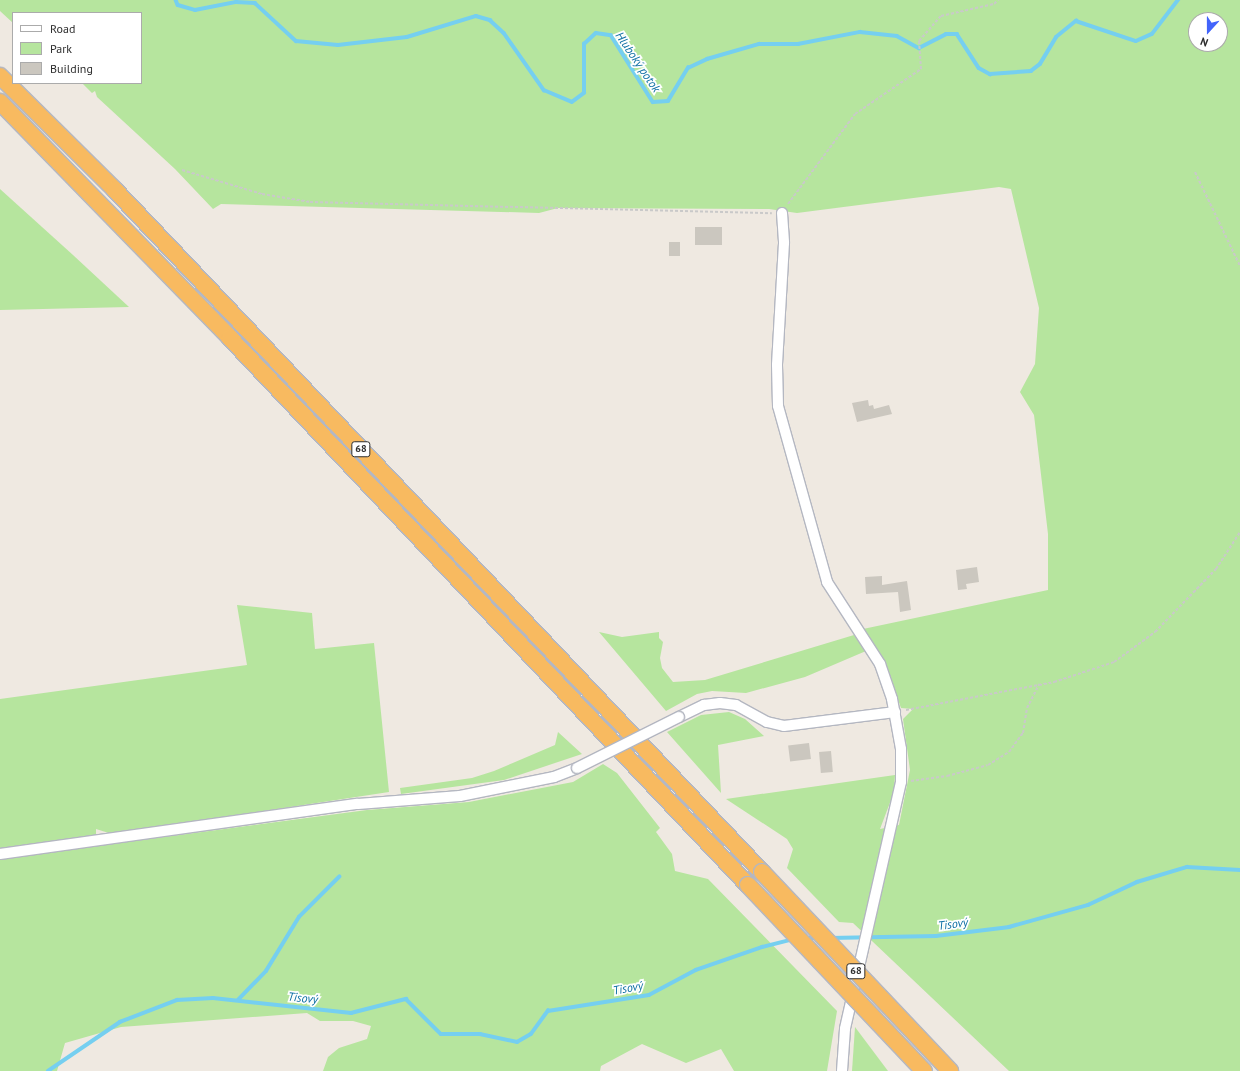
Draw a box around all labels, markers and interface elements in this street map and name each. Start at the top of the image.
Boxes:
legend [12,12,142,84]
north arrow [1188,12,1228,52]
text: Road [50,21,75,36]
water label: Hluboký potok [612,29,664,95]
text: N [1198,34,1210,50]
text: Park [50,41,72,56]
text: Building [50,61,93,76]
road number: 68 [351,441,371,457]
water label: Tisový [937,915,969,933]
road number: 68 [846,963,866,979]
water label: Tisový [612,978,644,998]
water label: Tisový [287,989,319,1007]

